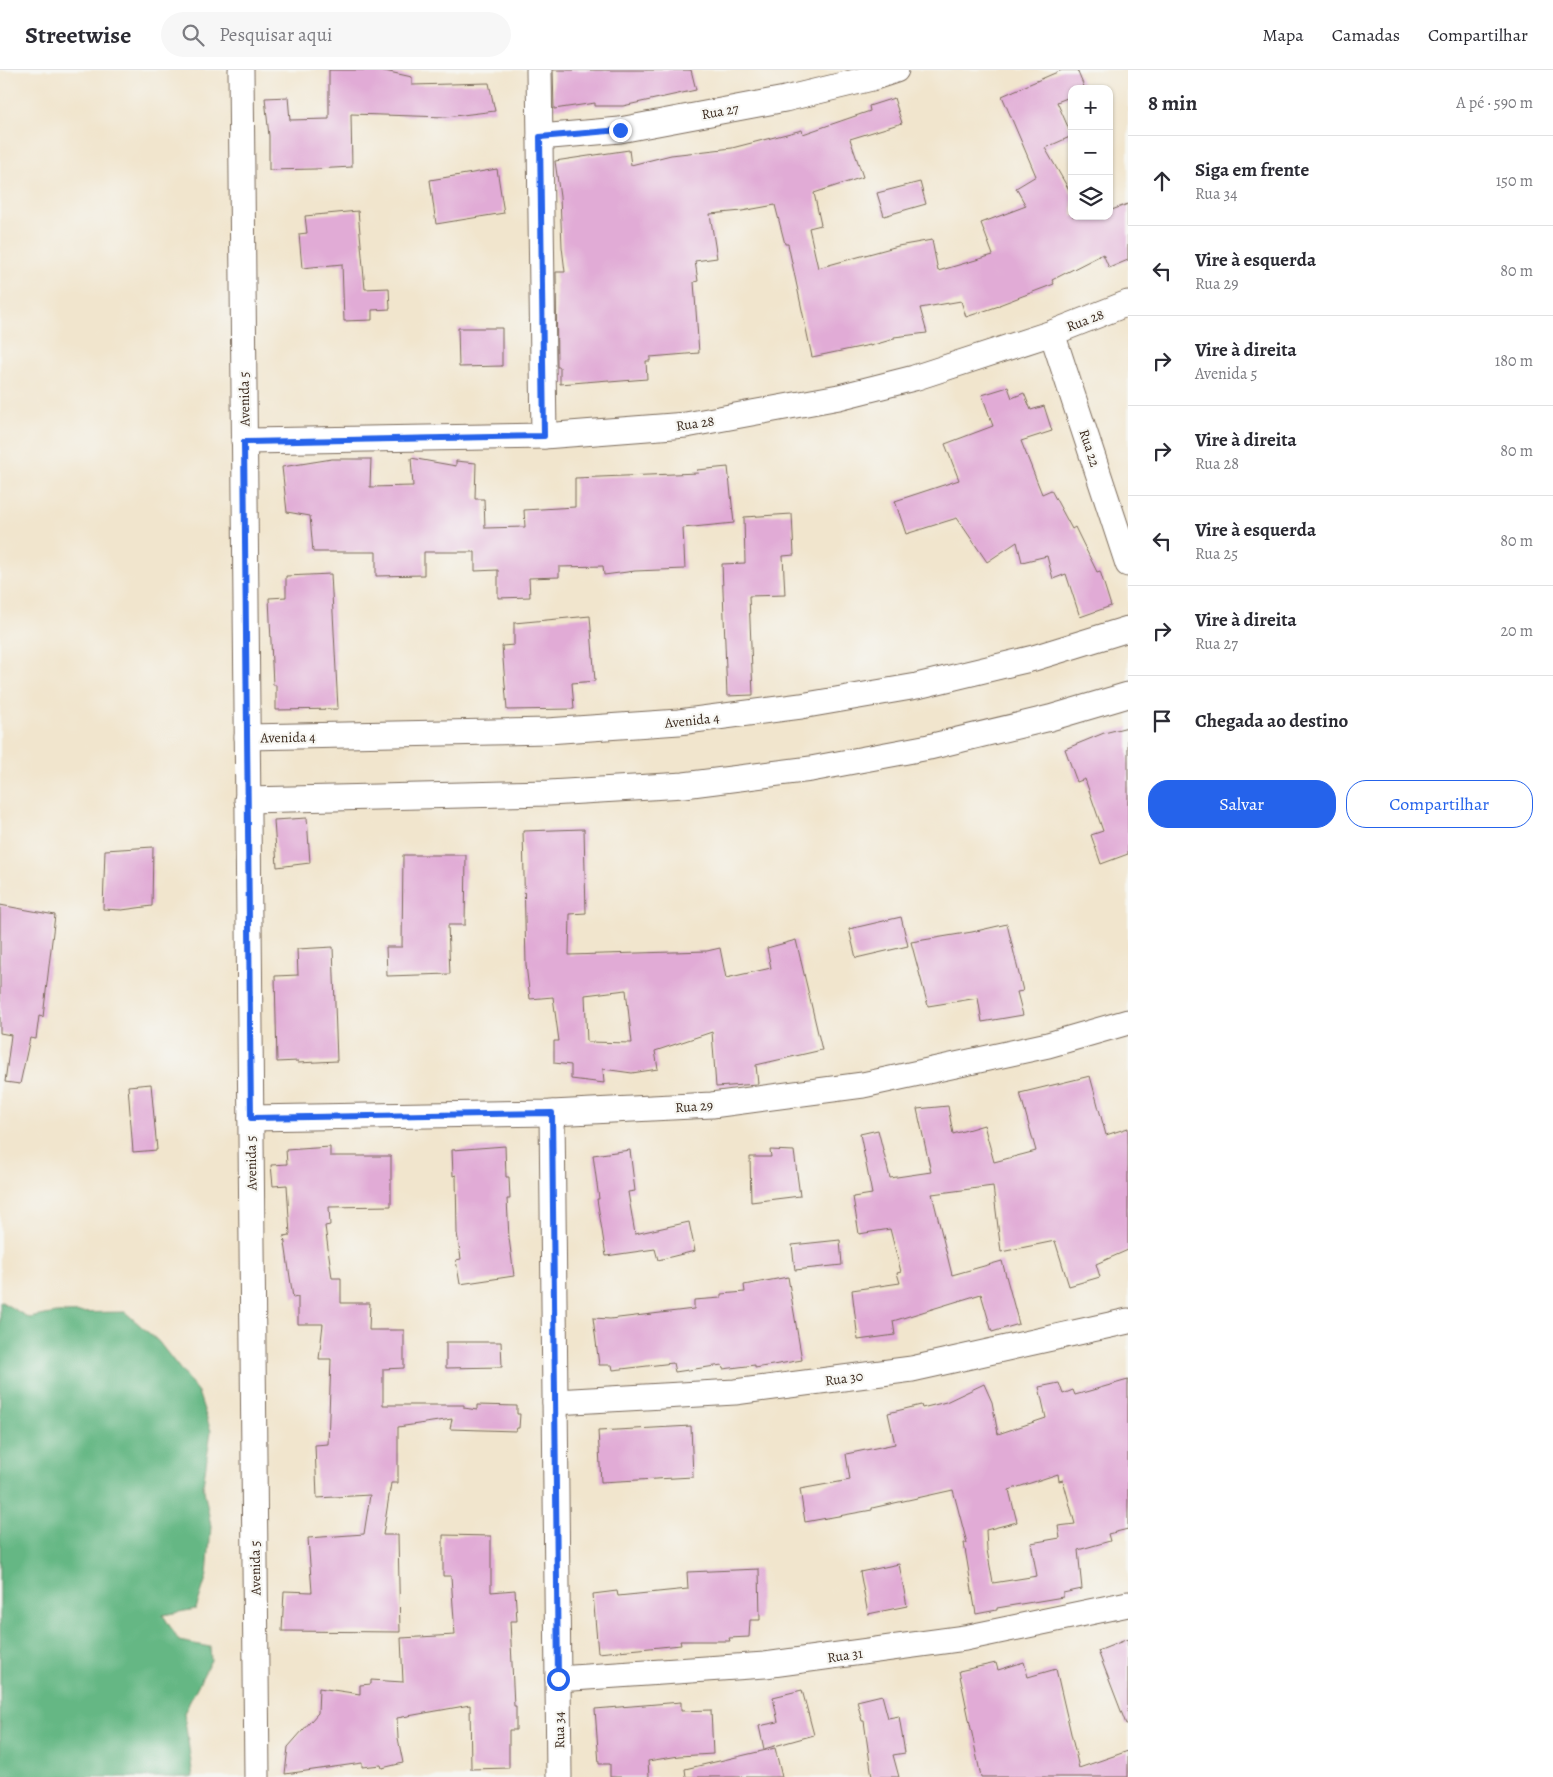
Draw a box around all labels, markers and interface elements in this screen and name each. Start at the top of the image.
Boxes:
search box [161,12,511,57]
text: Streetwise [25,19,131,51]
icon: search [179,21,207,49]
text: Pesquisar aqui [219,22,332,48]
text: Mapa [1262,23,1304,47]
text: Camadas [1332,23,1400,47]
text: Compartilhar [1428,23,1528,47]
map controls [1068,85,1113,220]
button: + [1068,85,1113,130]
text: 8 min [1148,89,1197,117]
text: A pé · 590 m [1456,92,1533,114]
street label: Rua 27 [700,99,740,124]
route end [609,119,632,142]
button: − [1068,130,1113,175]
text: Siga em frente [1195,157,1309,183]
icon: ahead [1148,167,1176,195]
text: 150 m [1496,170,1533,192]
button: layers [1068,175,1113,220]
text: Rua 34 [1195,183,1237,205]
text: Vire à esquerda [1195,247,1316,273]
icon: left [1148,257,1176,285]
text: 80 m [1500,260,1533,282]
text: Rua 29 [1195,273,1238,295]
street label: Rua 28 [1064,305,1107,336]
text: Vire à direita [1195,337,1297,363]
icon: right [1148,347,1176,375]
text: 180 m [1495,350,1533,372]
text: Avenida 5 [1195,363,1257,385]
street label: Avenida 5 [235,372,254,427]
street label: Rua 28 [675,411,716,436]
street label: Rua 22 [1075,427,1105,470]
text: Vire à direita [1195,427,1297,453]
icon: right [1148,437,1176,465]
text: 80 m [1500,440,1533,462]
text: Rua 28 [1195,453,1239,475]
text: Vire à esquerda [1195,517,1316,543]
icon: left [1148,527,1176,555]
text: 80 m [1500,530,1533,552]
text: Rua 25 [1195,543,1238,565]
text: Vire à direita [1195,607,1297,633]
icon: right [1148,617,1176,645]
text: 20 m [1500,620,1533,642]
text: Rua 27 [1195,633,1238,655]
icon: arrive [1148,707,1176,735]
street label: Avenida 4 [663,708,720,733]
text: Chegada ao destino [1195,708,1348,734]
street label: Avenida 4 [259,728,316,747]
button: Salvar [1148,780,1336,828]
button: Compartilhar [1346,780,1533,828]
street label: Rua 29 [674,1096,714,1117]
street label: Avenida 5 [242,1136,261,1191]
street label: Rua 30 [824,1366,864,1391]
street label: Avenida 5 [246,1541,265,1596]
street label: Rua 31 [826,1644,864,1667]
route start [547,1668,570,1691]
street label: Rua 34 [550,1711,569,1749]

